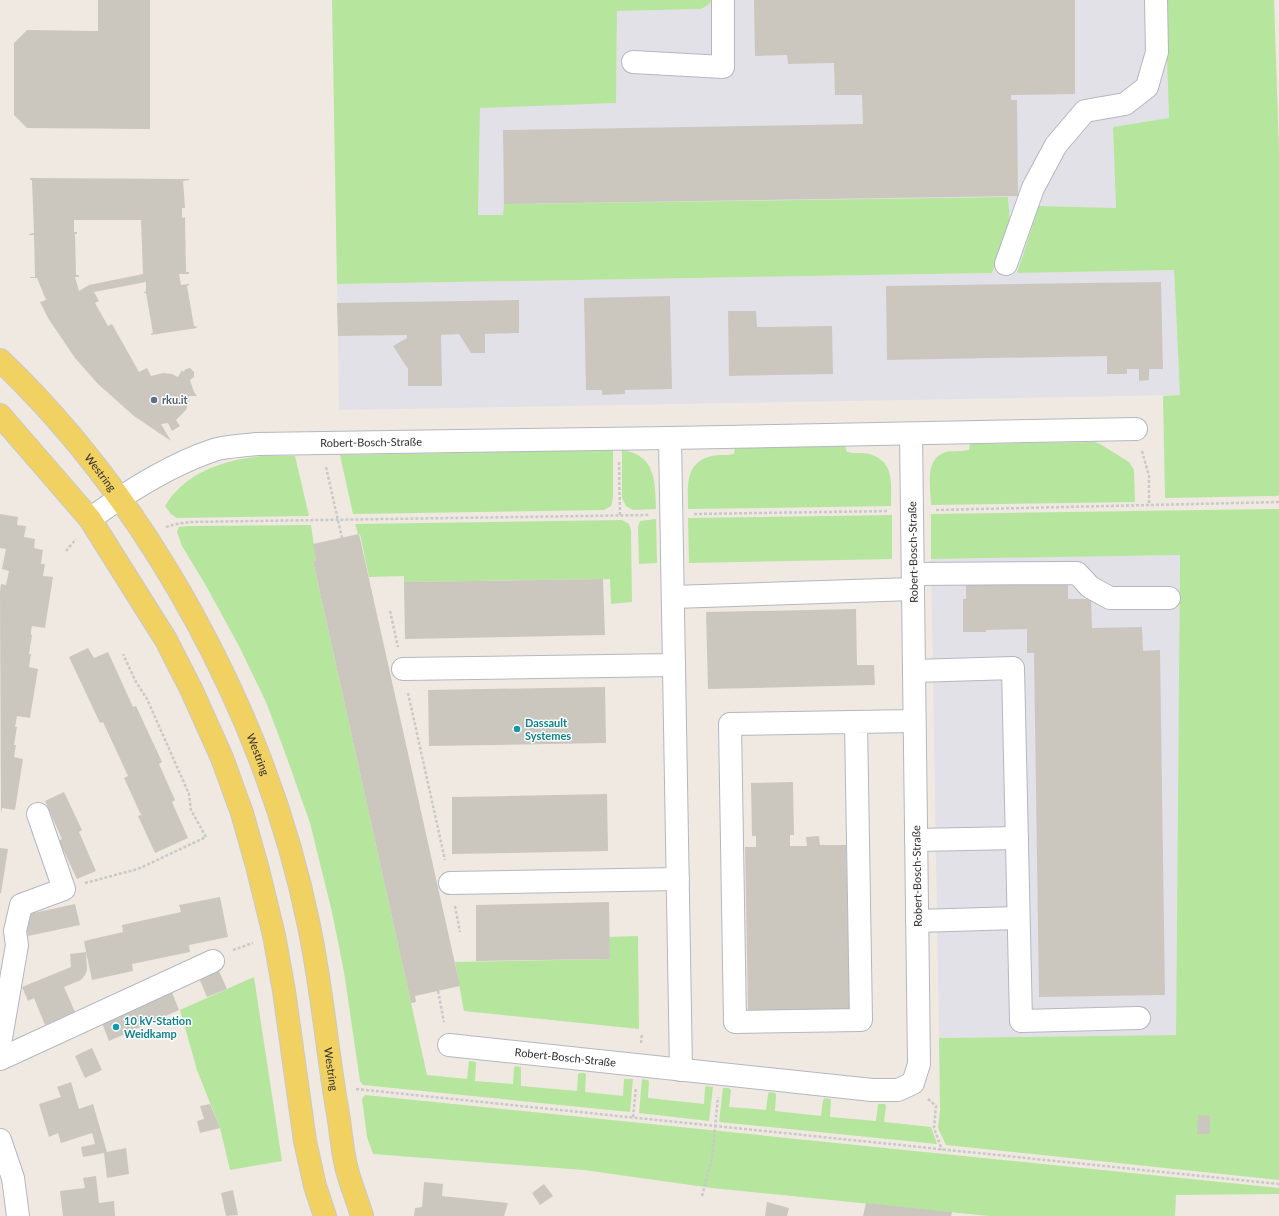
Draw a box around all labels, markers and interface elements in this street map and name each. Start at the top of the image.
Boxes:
place label: rku.it [162,393,189,406]
marker: rku.it [149,395,159,405]
street label: Robert-Bosch-Straße [320,435,422,449]
street label: Westring [82,451,119,494]
street label: Robert-Bosch-Straße [905,501,920,603]
place label: Dassault Systemes [525,716,571,742]
marker: Dassault Systemes [512,724,522,734]
street label: Westring [244,731,272,777]
street label: Robert-Bosch-Straße [909,825,924,927]
place label: 10 kV-Station Weidkamp [124,1014,191,1040]
marker: 10 kV-Station Weidkamp [111,1022,121,1032]
street label: Robert-Bosch-Straße [514,1045,617,1069]
street label: Westring [322,1046,341,1092]

